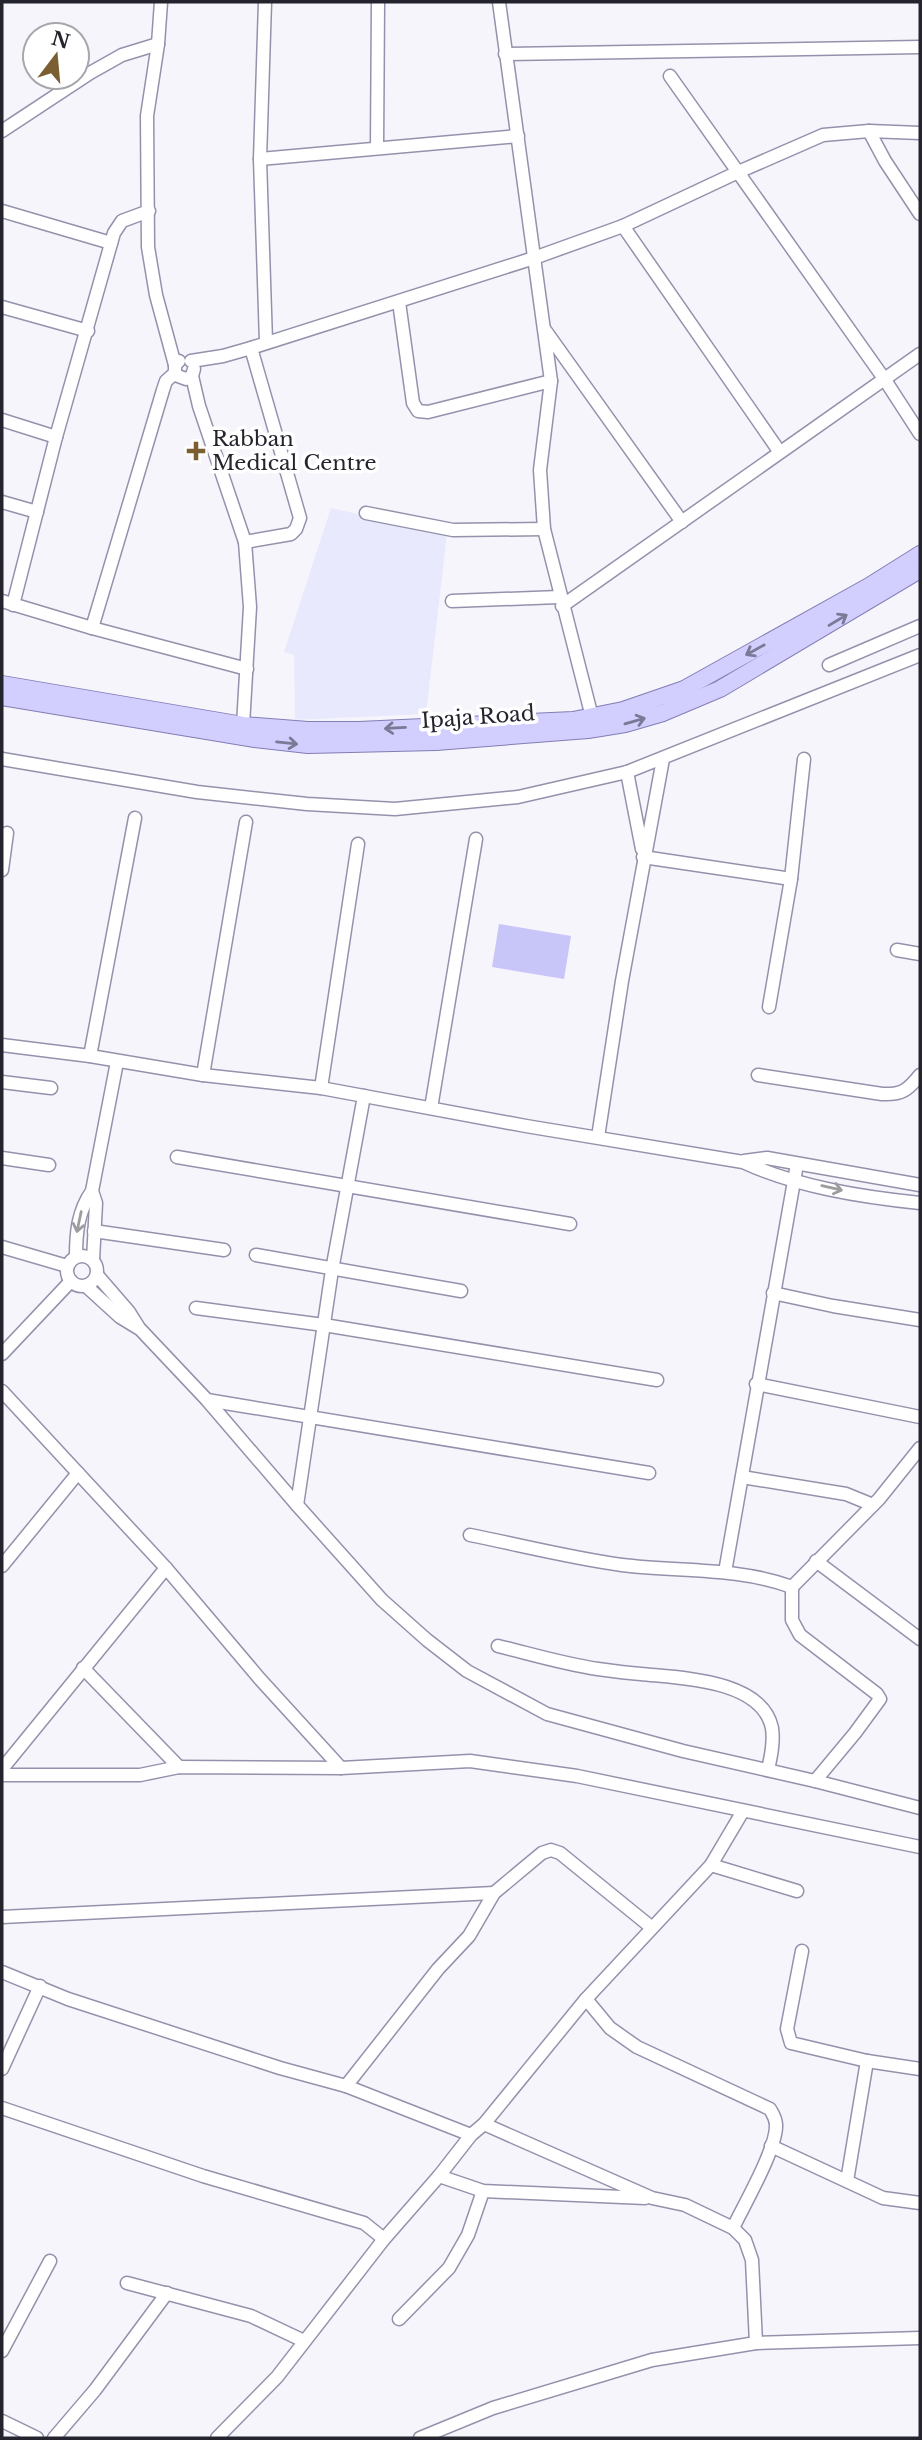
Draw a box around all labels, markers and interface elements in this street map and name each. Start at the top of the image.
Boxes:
north arrow [21,21,91,91]
text: N [49,27,72,54]
place label: Rabban Medical Centre [212,426,377,476]
marker: Rabban Medical Centre [186,441,206,461]
one-way arrow [827,612,847,626]
one-way arrow [745,644,766,657]
street label: Ipaja Road [420,700,536,734]
one-way arrow [623,714,646,727]
one-way arrow [384,722,407,735]
one-way arrow [275,736,298,749]
one-way arrow [820,1182,843,1195]
one-way arrow [72,1210,86,1233]

